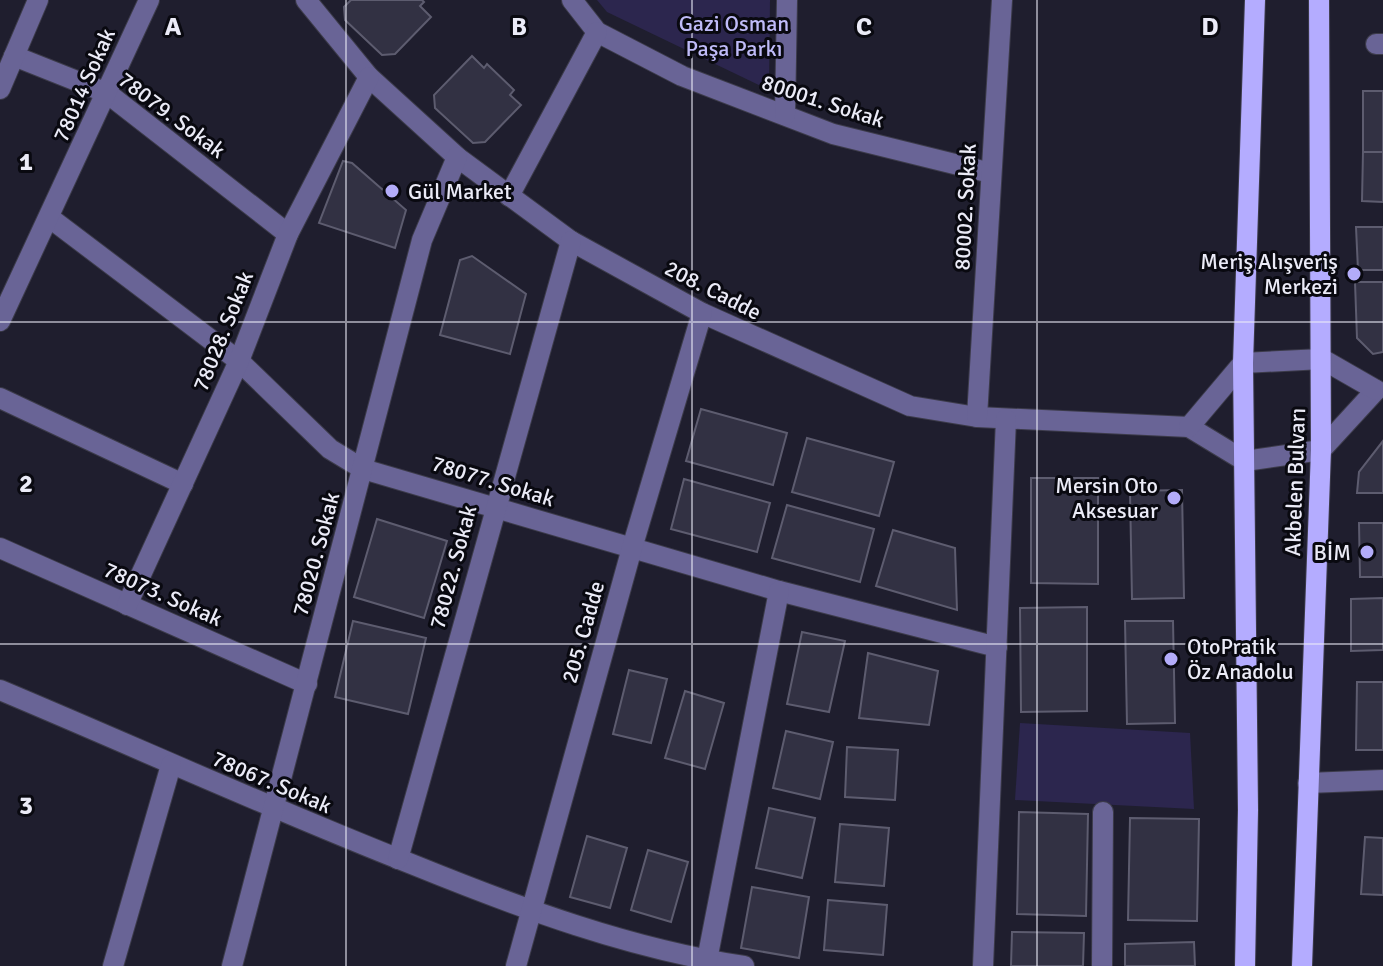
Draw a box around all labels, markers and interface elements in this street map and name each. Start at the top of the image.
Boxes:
park label: Gazi Osman Paşa Parkı [679,10,789,62]
text: A [165,11,182,43]
text: B [511,11,527,43]
text: C [856,11,872,43]
text: D [1201,11,1219,43]
street label: 78014 Sokak [47,24,121,146]
street label: 78079. Sokak [113,66,231,164]
street label: 80001. Sokak [758,69,888,133]
street label: 80002. Sokak [948,143,982,271]
text: 1 [19,146,33,178]
place label: Gül Market [408,178,512,205]
marker: Gül Market [383,182,401,200]
place label: Meriş Alışveriş Merkezi [1200,248,1338,300]
street label: 208. Cadde [660,254,766,326]
marker: Meriş Alışveriş Merkezi [1345,265,1363,283]
street label: 78028. Sokak [187,267,259,395]
street label: Akbelen Bulvarı [1279,407,1311,557]
street label: 78077. Sokak [428,450,558,512]
text: 2 [19,468,33,500]
place label: Mersin Oto Aksesuar [1055,472,1158,524]
street label: 78020. Sokak [287,489,345,619]
marker: Mersin Oto Aksesuar [1165,489,1183,507]
street label: 78022. Sokak [424,502,482,632]
place label: BİM [1313,539,1351,566]
marker: BİM [1358,543,1376,561]
street label: 78073. Sokak [100,556,226,632]
street label: 205. Cadde [556,578,610,686]
place label: OtoPratik Öz Anadolu [1187,633,1294,685]
marker: OtoPratik Öz Anadolu [1162,650,1180,668]
street label: 78067. Sokak [208,745,336,819]
text: 3 [19,790,33,822]

